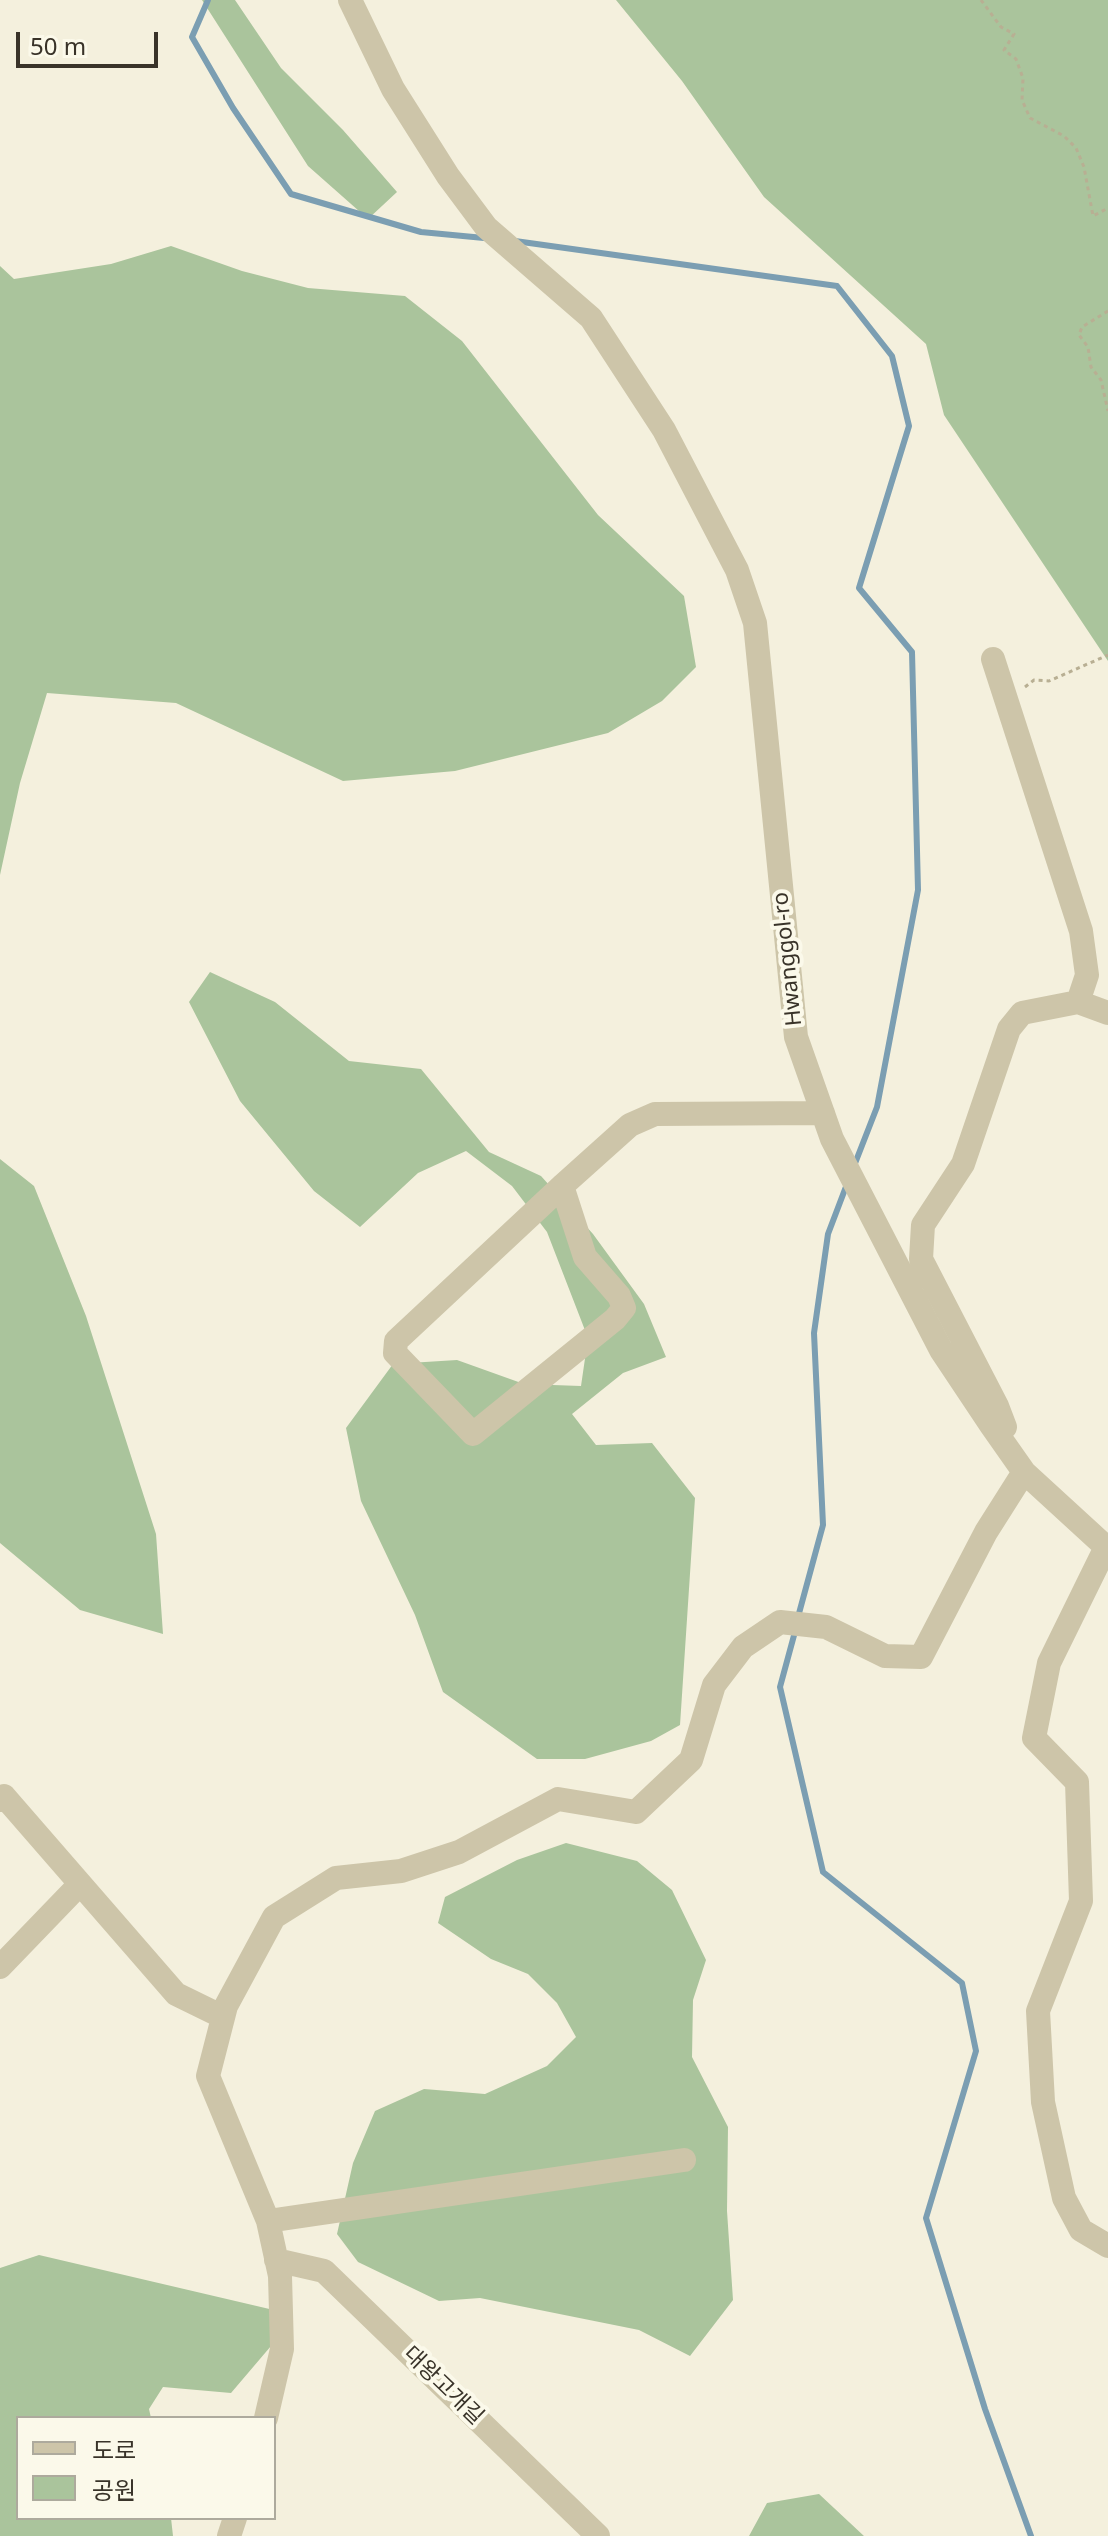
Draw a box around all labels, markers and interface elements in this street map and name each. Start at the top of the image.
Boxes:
scale bar [20,16,162,66]
text: 50 m [30,29,86,62]
street label: Hwanggol-ro [768,891,808,1027]
street label: 대왕고개길 [397,2341,489,2431]
legend [16,2416,276,2520]
text: 도로 [92,2433,136,2466]
text: 공원 [92,2473,136,2506]

